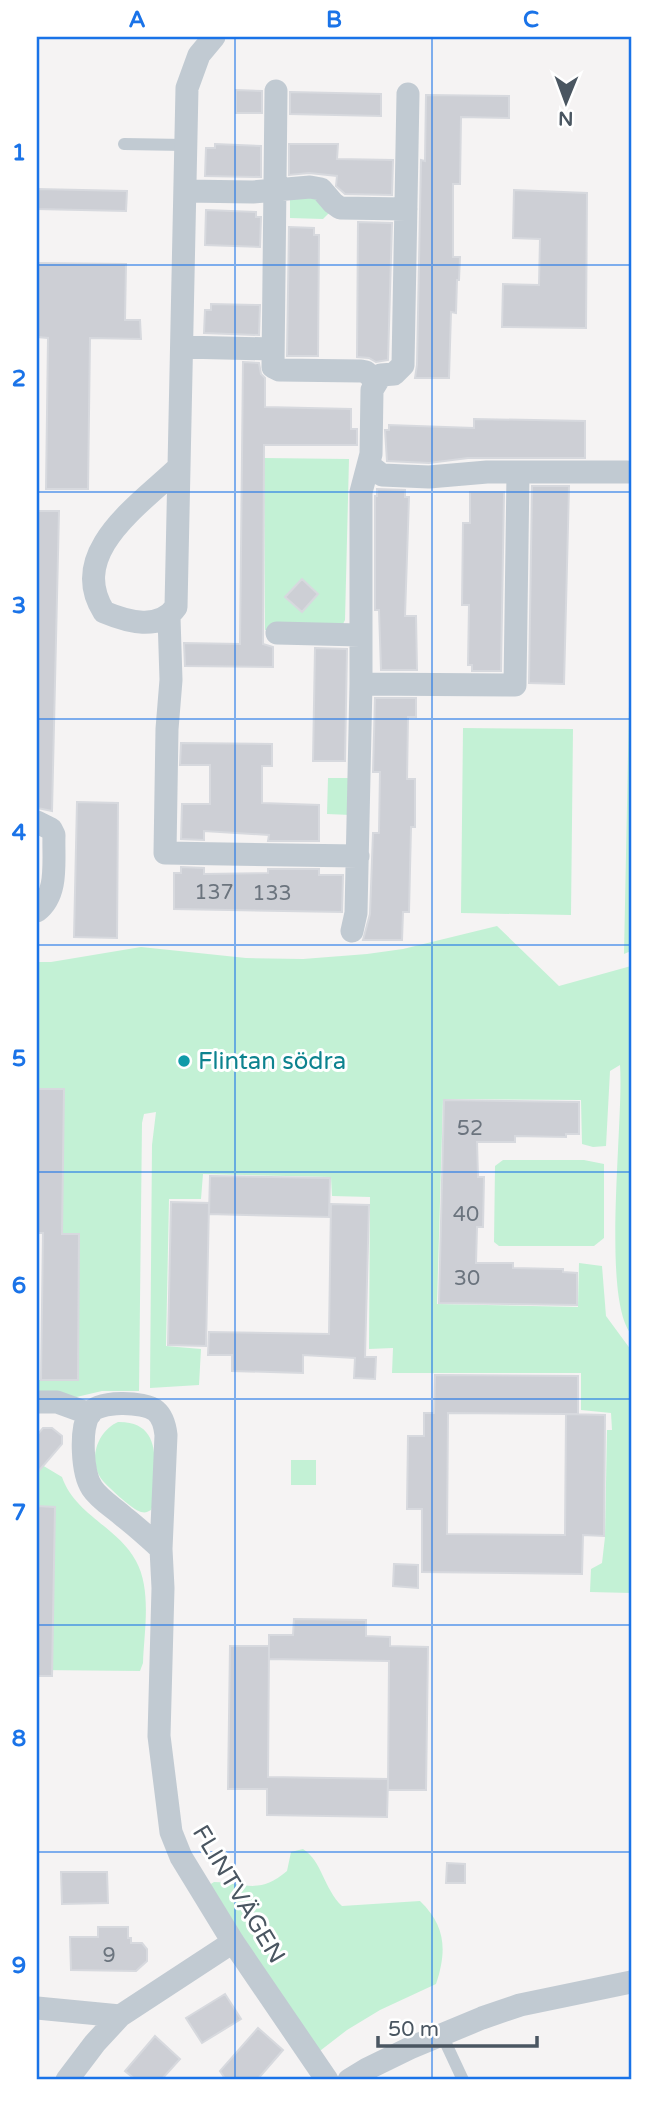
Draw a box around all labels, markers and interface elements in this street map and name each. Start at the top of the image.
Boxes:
text: A [128,6,146,34]
text: B [326,6,342,34]
text: C [523,6,539,34]
north arrow [532,66,602,136]
text: N [558,107,574,129]
text: 1 [12,139,26,167]
text: 2 [12,365,26,393]
text: 3 [12,592,26,620]
text: 4 [12,819,27,847]
house number: 137 [194,880,234,905]
house number: 133 [252,881,292,906]
text: 5 [12,1045,26,1073]
place label: Flintan södra [198,1047,346,1076]
marker: Flintan södra [176,1053,192,1069]
house number: 52 [457,1116,483,1141]
house number: 40 [453,1202,479,1227]
house number: 30 [454,1266,480,1291]
text: 6 [12,1272,26,1300]
text: 7 [12,1499,26,1527]
text: 8 [12,1725,26,1753]
street label: FLINTVÄGEN [186,1820,291,1969]
house number: 9 [102,1943,116,1968]
text: 9 [12,1952,26,1980]
scale bar [378,2005,537,2049]
text: 50 m [388,2017,439,2042]

